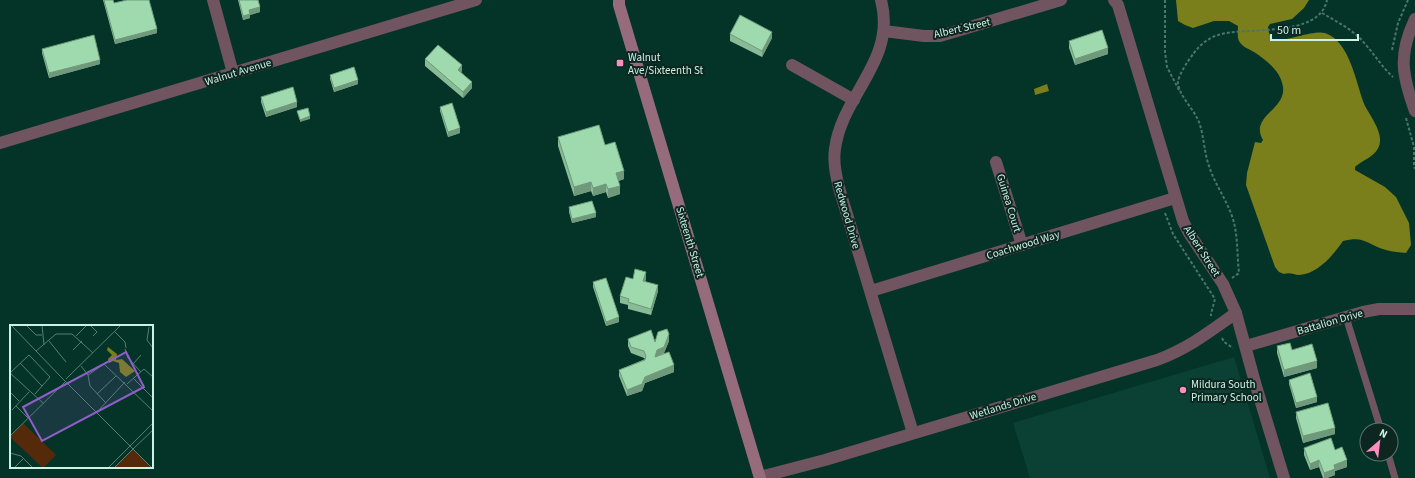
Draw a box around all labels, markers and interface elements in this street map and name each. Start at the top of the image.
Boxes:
street label: Albert Street [932,14,992,42]
scale bar [1271,16,1358,42]
text: 50 m [1277,22,1301,39]
place label: Walnut Ave/Sixteenth St [628,50,704,78]
street label: Walnut Avenue [203,55,274,89]
marker: Walnut Ave/Sixteenth St [615,58,625,68]
street label: Guinea Court [993,172,1025,234]
street label: Redwood Drive [830,179,864,251]
street label: Sixteenth Street [672,205,708,279]
street label: Albert Street [1180,223,1224,279]
street label: Coachwood Way [985,227,1061,263]
street label: Battalion Drive [1295,305,1365,339]
inset map [10,325,153,468]
place label: Mildura South Primary School [1191,377,1262,405]
marker: Mildura South Primary School [1178,385,1188,395]
street label: Wetlands Drive [968,389,1039,423]
north arrow [1359,422,1399,462]
text: N [1377,425,1390,442]

